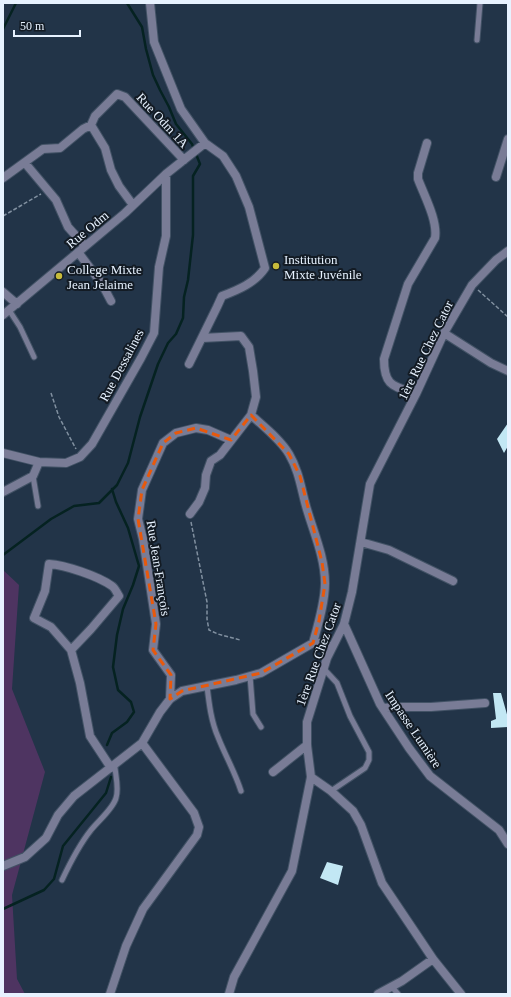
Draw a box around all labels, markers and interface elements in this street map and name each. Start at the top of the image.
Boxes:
scale bar [14,12,80,38]
text: 50 m [20,19,45,33]
street label: Rue Odm 1A [134,90,192,151]
street label: Rue Odm [63,208,111,251]
place label: Institution Mixte Juvénile [284,252,362,282]
marker: Institution Mixte Juvénile [271,261,281,271]
place label: College Mixte Jean Jelaime [67,262,142,292]
marker: College Mixte Jean Jelaime [54,271,64,281]
street label: 1ère Rue Chez Cator [395,298,456,402]
street label: Rue Dessalines [96,326,147,404]
street label: Rue Jean-François [144,519,173,617]
street label: 1ère Rue Chez Cator [293,600,344,708]
street label: Impasse Lumière [382,688,445,771]

